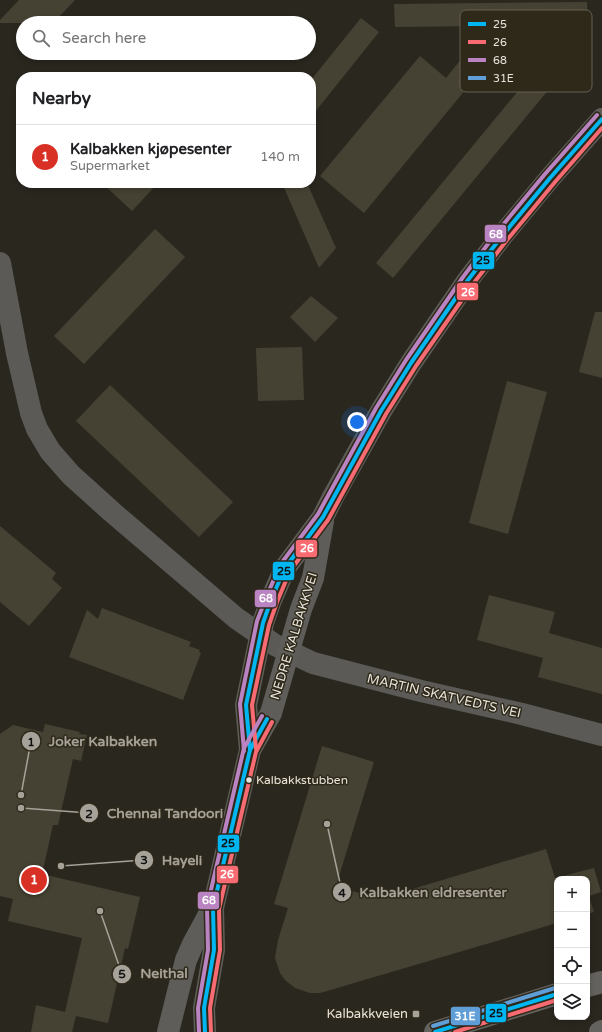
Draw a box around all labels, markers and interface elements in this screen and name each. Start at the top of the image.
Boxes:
legend [460,10,592,92]
search box [16,16,316,60]
text: 25 [493,18,507,31]
icon: search [30,27,52,49]
text: Search here [62,29,146,47]
text: 26 [493,36,507,49]
text: 68 [493,54,507,67]
text: 31E [493,72,514,85]
text: Nearby [32,88,91,109]
text: Kalbakken kjøpesenter [70,140,231,158]
text: 1 [41,149,49,165]
text: 140 m [260,149,300,165]
text: Supermarket [70,158,150,174]
line badge: 68 [484,224,507,243]
text: 68 [489,228,503,241]
line badge: 25 [472,251,495,270]
text: 25 [476,254,490,267]
line badge: 26 [456,282,479,301]
text: 26 [461,286,475,299]
your location [347,412,367,432]
line badge: 26 [295,539,318,558]
text: 26 [300,542,314,555]
line badge: 25 [272,561,295,581]
text: 25 [277,565,291,578]
street label: NEDRE KALBAKKVEI [267,570,321,702]
line badge: 68 [254,589,277,608]
text: 68 [259,592,273,605]
street label: MARTIN SKATVEDTS VEI [365,670,523,722]
callout: Joker Kalbakken [21,728,166,754]
text: Joker Kalbakken [48,733,157,750]
text: 1 [27,735,35,749]
place label: Kalbakkstubben [256,773,348,787]
marker: Kalbakkstubben [244,775,254,785]
callout: Chennai Tandoori [79,800,231,826]
text: Chennai Tandoori [107,805,223,822]
text: 2 [85,807,93,821]
line badge: 25 [217,834,240,853]
text: 25 [221,837,235,850]
callout: Hayeli [134,847,210,873]
text: Hayeli [162,852,202,869]
text: 3 [140,853,148,867]
pin: 1 [21,865,47,895]
line badge: 26 [216,865,239,884]
text: 26 [220,868,234,881]
map controls [554,876,590,1020]
button: + [554,876,590,912]
callout: Kalbakken eldresenter [332,879,515,905]
text: Kalbakken eldresenter [359,884,507,901]
text: 4 [338,886,346,900]
line badge: 68 [197,891,220,910]
text: 68 [202,894,216,907]
button: − [554,912,590,948]
button: locate [554,948,590,984]
callout: Neithal [112,961,196,987]
text: Neithal [140,965,188,982]
text: 5 [118,967,126,981]
button: layers [554,984,590,1020]
line badge: 25 [485,1003,507,1023]
place label: Kalbakkveien [326,1006,408,1022]
line badge: 31E [450,1006,481,1026]
text: 25 [489,1007,503,1020]
marker: Kalbakkveien [411,1009,421,1019]
text: 31E [455,1010,475,1023]

